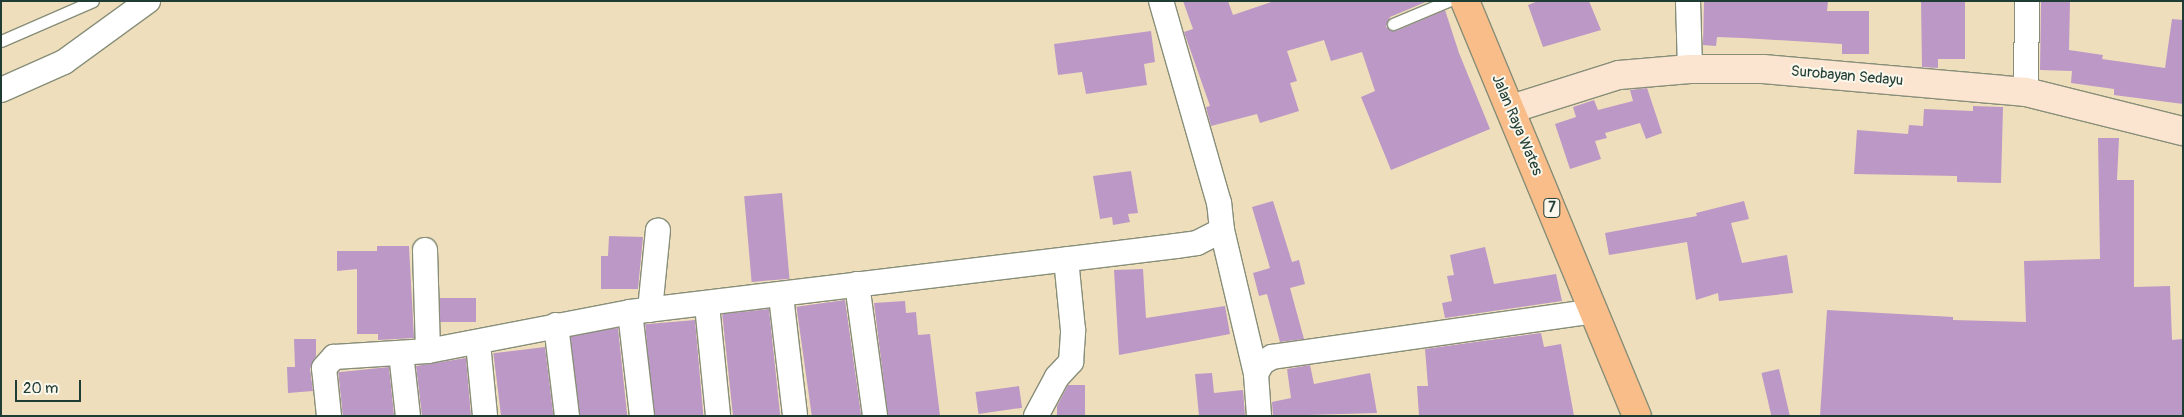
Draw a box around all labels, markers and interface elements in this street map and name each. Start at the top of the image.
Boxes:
street label: Surobayan Sedayu [1790,62,1904,90]
street label: Jalan Raya Wates [1488,72,1546,178]
road number: 7 [1543,197,1561,220]
scale bar [18,370,84,402]
text: 20 m [23,379,58,398]

